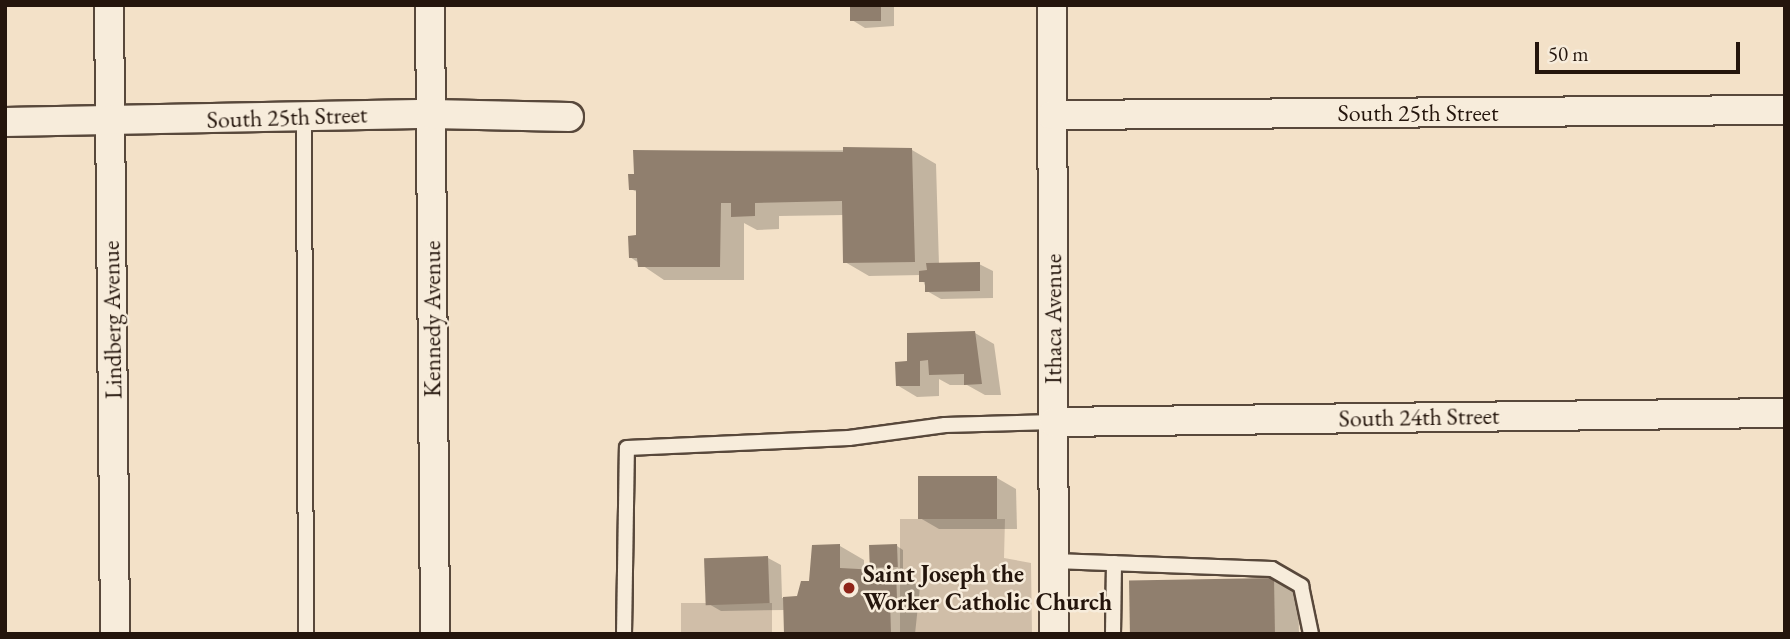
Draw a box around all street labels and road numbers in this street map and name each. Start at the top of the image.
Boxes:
street label: South 25th Street [1338,99,1498,127]
street label: South 25th Street [206,100,368,134]
street label: Lindberg Avenue [96,240,128,400]
street label: Kennedy Avenue [418,241,446,397]
street label: Ithaca Avenue [1039,254,1067,384]
street label: South 24th Street [1338,401,1500,433]

